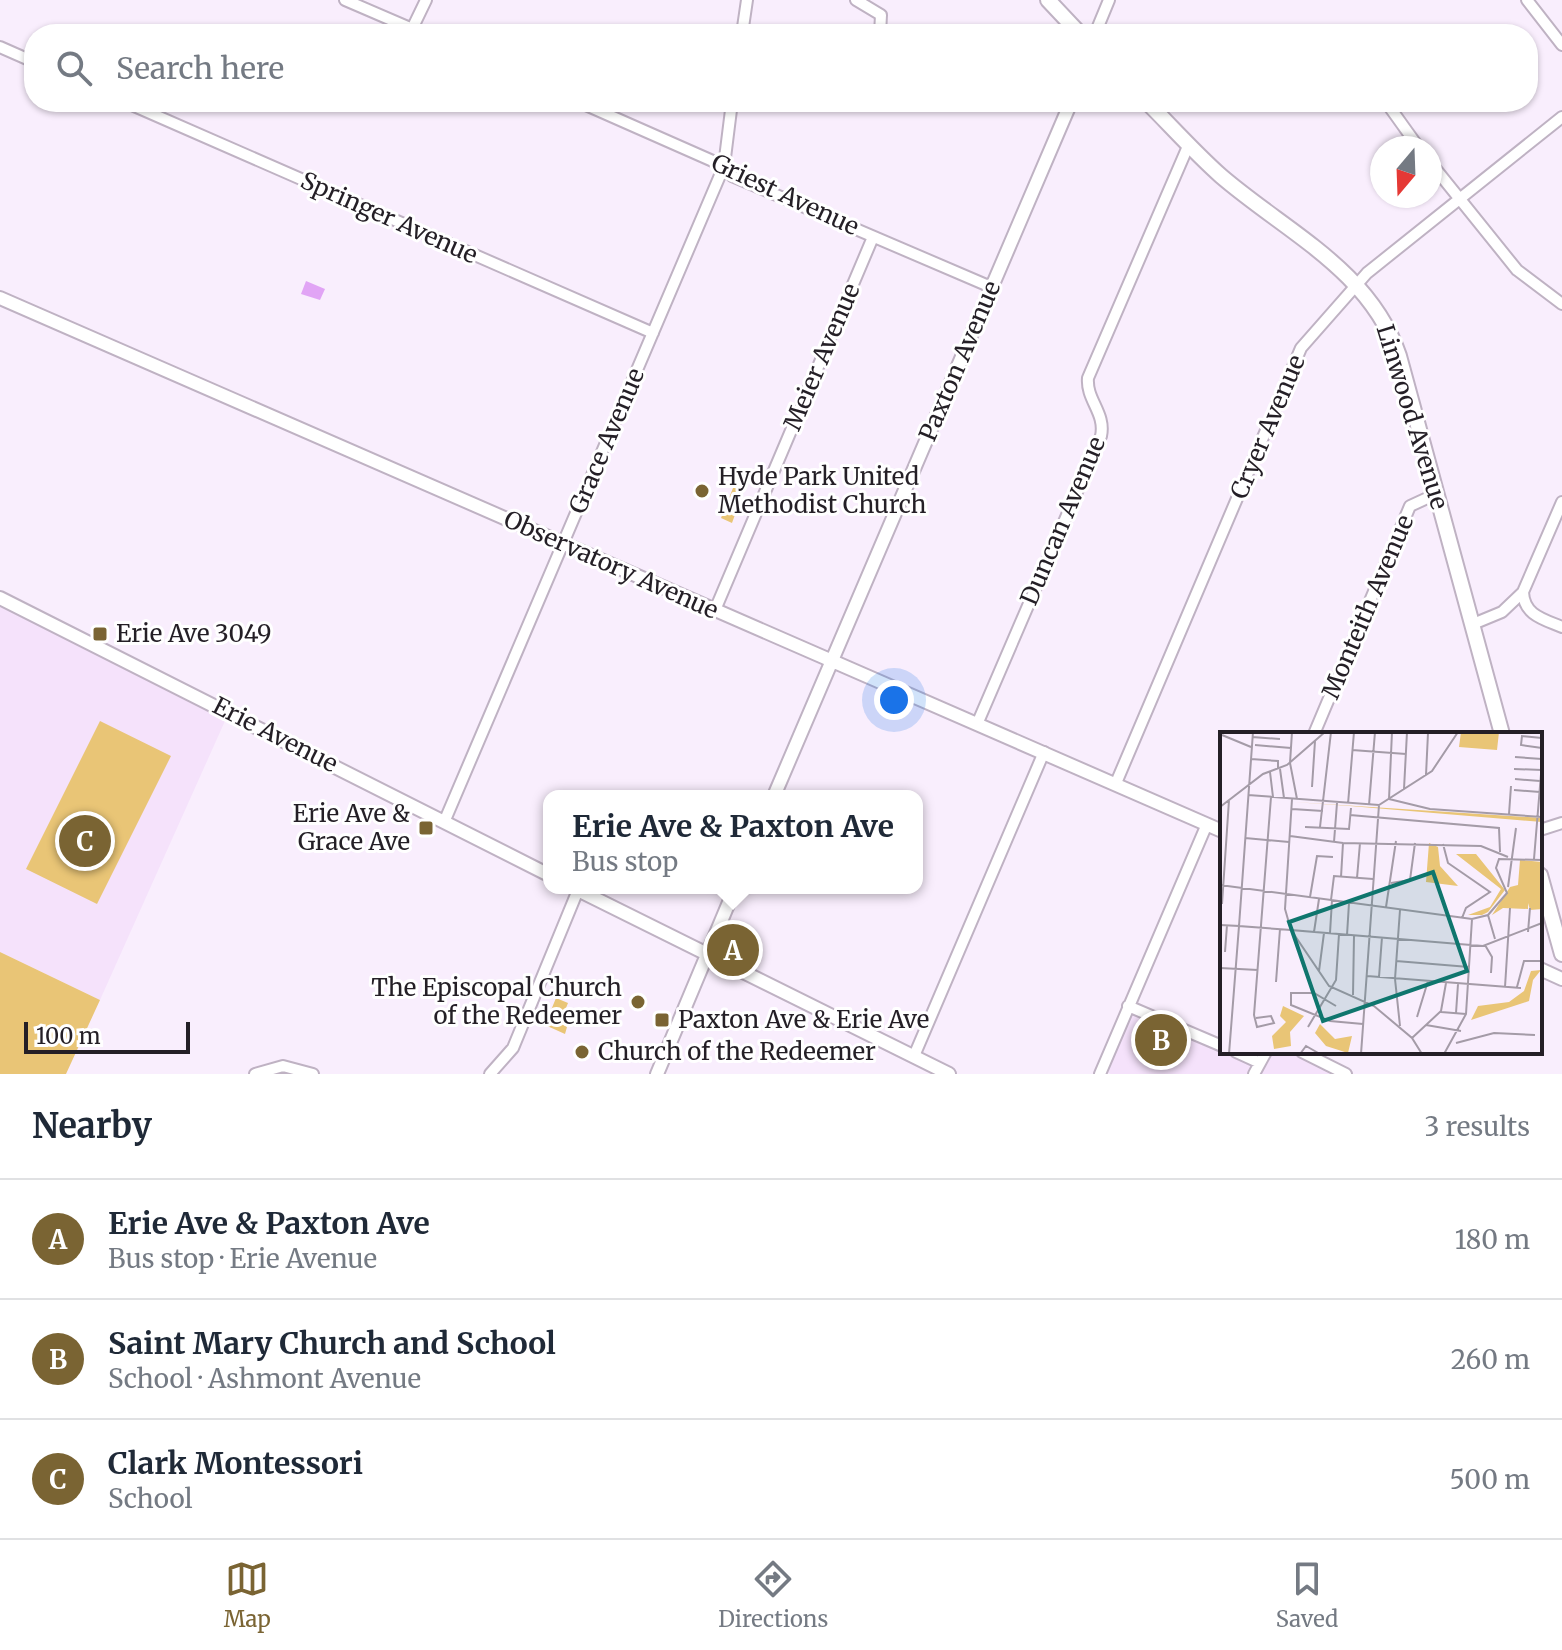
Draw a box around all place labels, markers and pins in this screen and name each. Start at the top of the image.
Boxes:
place label: Hyde Park United Methodist Church [718,461,927,520]
marker: Hyde Park United Methodist Church [693,482,711,500]
place label: Erie Ave 3049 [116,618,272,649]
marker: Erie Ave 3049 [91,625,109,643]
place label: Erie Ave & Grace Ave [293,798,410,857]
pin: C [59,811,111,871]
marker: Erie Ave & Grace Ave [417,819,435,837]
pin: A [707,920,759,980]
place label: The Episcopal Church of the Redeemer [371,972,622,1031]
marker: The Episcopal Church of the Redeemer [629,993,647,1011]
place label: Paxton Ave & Erie Ave [678,1004,929,1035]
pin: B [1135,1010,1187,1070]
marker: Paxton Ave & Erie Ave [653,1011,671,1029]
place label: Church of the Redeemer [598,1036,876,1067]
marker: Church of the Redeemer [573,1043,591,1061]

